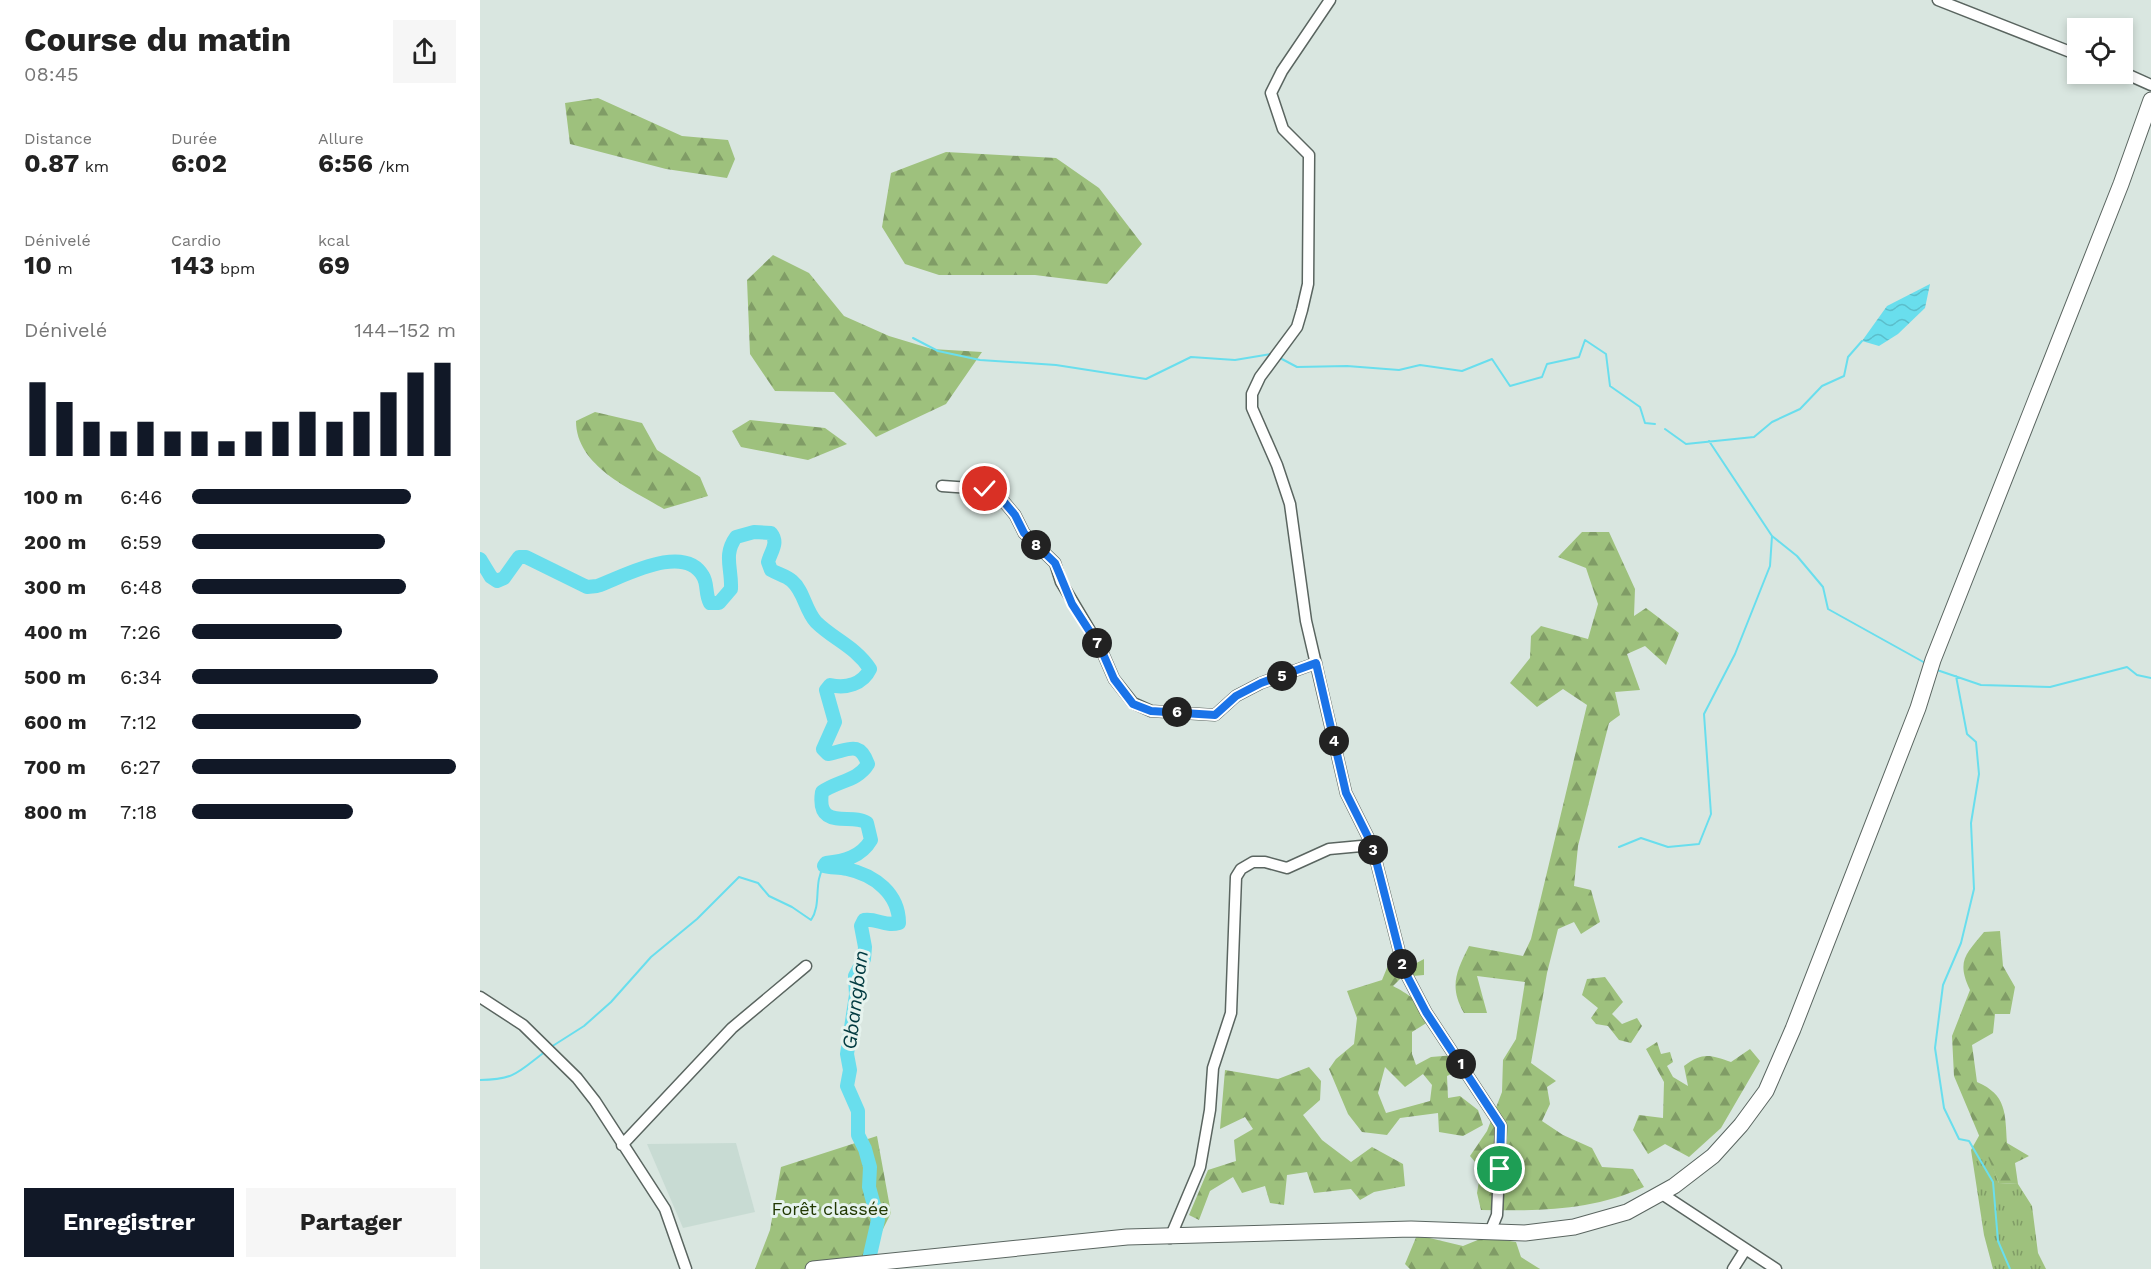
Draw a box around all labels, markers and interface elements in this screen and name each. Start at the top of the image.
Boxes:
map controls [2067,18,2133,84]
button: locate [2067,18,2133,84]
text: Course du matin [24,20,291,59]
button: share [393,20,456,83]
text: 08:45 [24,62,79,86]
text: Distance [24,129,92,148]
text: Durée [171,129,217,148]
text: Allure [318,129,364,148]
text: 0.87 [24,148,79,178]
text: 6:02 [171,148,227,178]
text: 6:56 [318,148,373,178]
text: km [79,157,109,176]
text: /km [373,157,410,176]
text: Dénivelé [24,231,91,250]
text: Cardio [171,231,221,250]
text: kcal [318,231,350,250]
text: 10 [24,250,52,280]
text: 143 [171,250,214,280]
text: 69 [318,250,350,280]
text: m [52,259,73,278]
text: bpm [214,259,255,278]
text: Dénivelé [24,318,107,342]
text: 144–152 m [354,318,456,342]
pin [959,463,1010,514]
icon: check [968,472,1001,505]
text: 100 m [24,485,83,509]
text: 6:46 [120,485,162,509]
text: 200 m [24,530,86,554]
text: 6:59 [120,530,162,554]
pin: 8 [1021,530,1051,560]
text: 8 [1031,535,1041,554]
text: 300 m [24,575,86,599]
text: 6:48 [120,575,163,599]
text: 400 m [24,620,87,644]
text: 7:26 [120,620,161,644]
pin: 7 [1082,628,1112,658]
text: 7 [1092,633,1102,652]
pin: 5 [1267,661,1297,691]
text: 500 m [24,665,86,689]
text: 6:34 [120,665,162,689]
text: 5 [1277,666,1287,685]
pin: 6 [1162,697,1192,727]
text: 6 [1172,702,1182,721]
text: 600 m [24,710,87,734]
text: 7:12 [120,710,157,734]
pin: 4 [1319,726,1349,756]
text: 4 [1329,731,1339,750]
text: 700 m [24,755,86,779]
text: 6:27 [120,755,161,779]
text: 800 m [24,800,87,824]
text: 7:18 [120,800,157,824]
pin: 3 [1358,835,1388,865]
text: 3 [1368,840,1378,859]
water label: Gbangban [837,949,873,1051]
pin: 2 [1387,949,1417,979]
text: 2 [1397,954,1407,973]
pin: 1 [1446,1049,1476,1079]
text: 1 [1458,1054,1464,1073]
pin [1474,1143,1525,1194]
icon: arrive [1483,1152,1516,1185]
button: Enregistrer [24,1188,234,1257]
button: Partager [246,1188,456,1257]
park label: Forêt classée [771,1198,889,1219]

